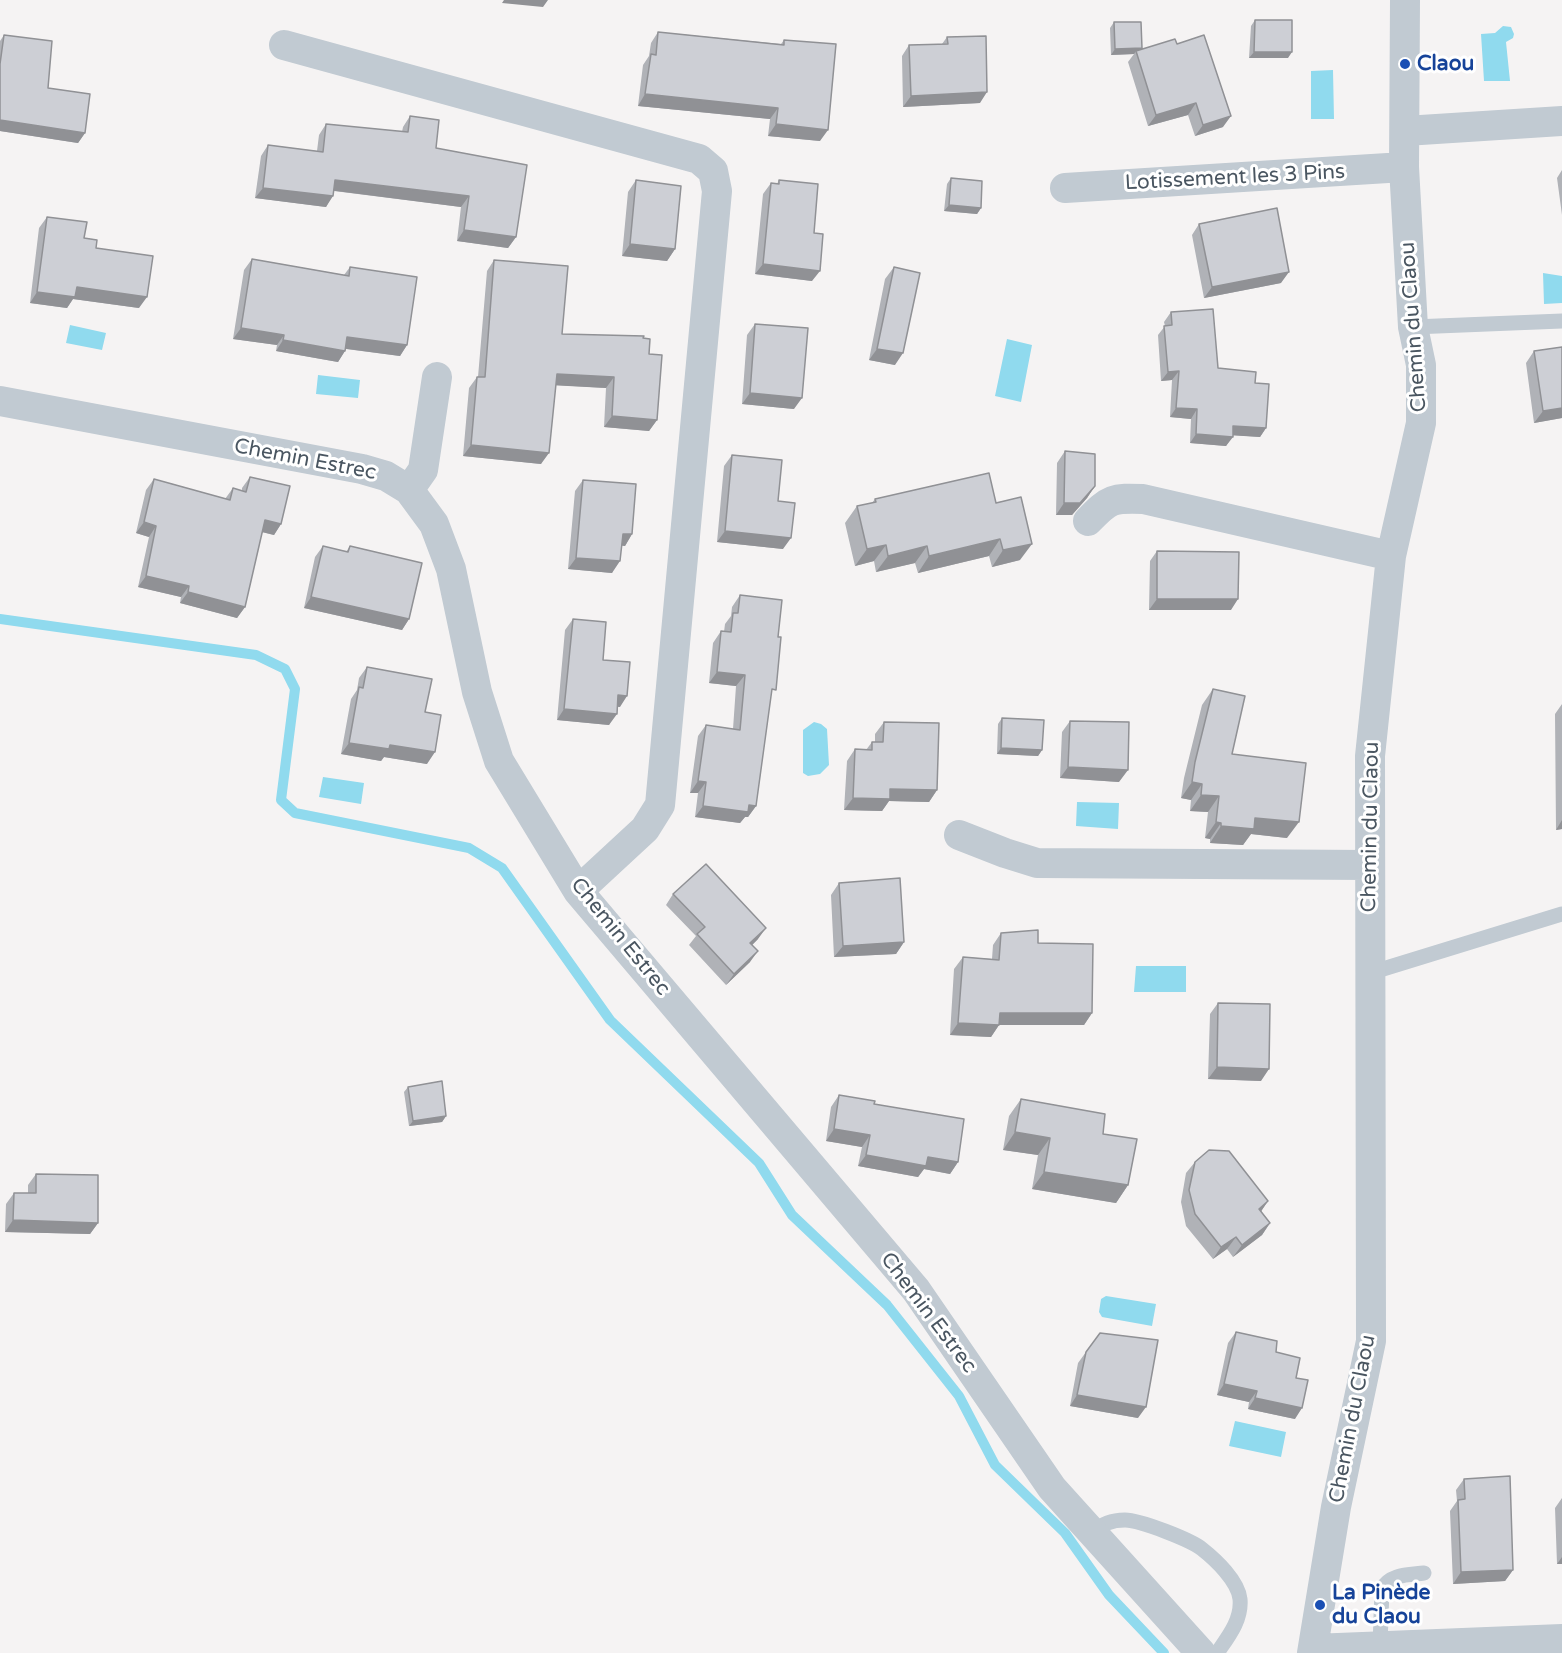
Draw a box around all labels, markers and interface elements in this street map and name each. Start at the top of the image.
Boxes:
place label: Claou [1417,51,1474,77]
marker: Claou [1398,57,1412,71]
street label: Lotissement les 3 Pins [1124,160,1346,196]
street label: Chemin du Claou [1395,241,1433,413]
street label: Chemin Estrec [232,434,378,486]
street label: Chemin du Claou [1357,741,1385,913]
street label: Chemin Estrec [565,873,675,1001]
street label: Chemin Estrec [875,1248,981,1378]
street label: Chemin du Claou [1324,1333,1382,1505]
place label: La Pinède du Claou [1332,1580,1430,1630]
marker: La Pinède du Claou [1313,1598,1327,1612]

